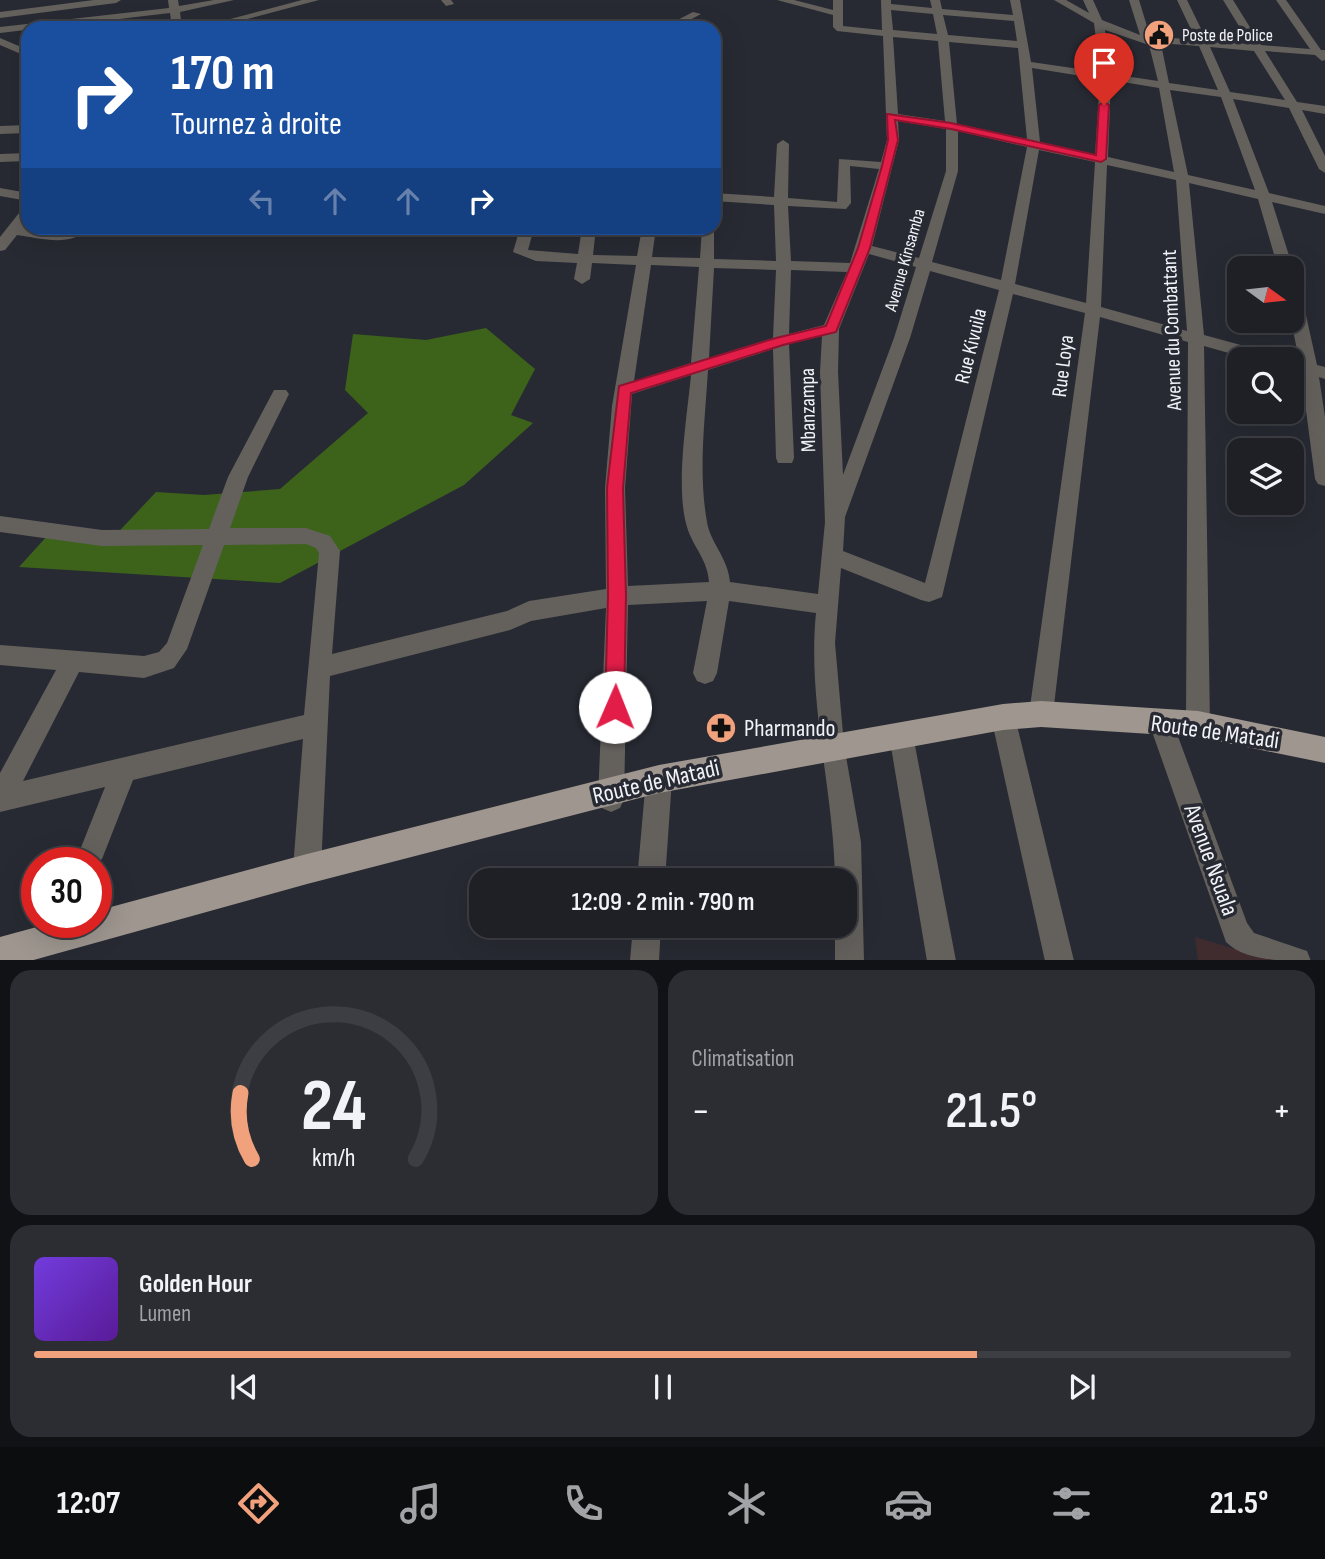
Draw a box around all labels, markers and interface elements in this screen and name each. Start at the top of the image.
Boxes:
public building icon: Poste de Police [1142,18,1176,52]
place label: Poste de Police [1182,25,1273,46]
pin [1074,33,1134,105]
icon: arrive [1085,44,1123,82]
text: 170 m [171,45,275,104]
icon: right [56,49,147,140]
text: Tournez à droite [171,105,342,144]
icon: left [243,182,281,220]
icon: ahead [316,182,354,220]
icon: ahead [389,182,427,220]
icon: right [462,182,500,220]
street label: Avenue Kinsamba [880,206,930,315]
street label: Avenue du Combattant [1157,249,1187,412]
north arrow [1227,256,1304,332]
map controls [1227,256,1304,515]
street label: Rue Kivuila [950,306,992,386]
street label: Rue Loya [1047,334,1079,398]
button: search [1227,347,1304,424]
street label: Mbanzampa [795,368,821,452]
button: layers [1227,438,1304,515]
position arrow [578,670,652,744]
street label: Route de Matadi [1149,709,1281,755]
pharmacy icon: Pharmando [704,711,738,745]
place label: Pharmando [744,714,835,743]
street label: Route de Matadi [590,753,722,811]
street label: Avenue Nsuala [1177,799,1245,920]
speed limit sign: 30 [21,847,112,938]
text: 12:09 · 2 min · 790 m [571,887,755,918]
text: Climatisation [692,1045,794,1073]
text: 24 [301,1063,366,1151]
text: 21.5° [945,1080,1037,1143]
text: − [692,1089,710,1134]
text: + [1272,1089,1291,1134]
text: km/h [312,1142,355,1173]
text: Golden Hour [139,1269,252,1300]
text: Lumen [139,1300,191,1328]
icon: previous [225,1368,263,1406]
icon: pause [644,1368,682,1406]
icon: next [1063,1368,1101,1406]
icon: directions [234,1479,283,1528]
icon: music [396,1479,445,1528]
icon: phone [559,1479,608,1528]
icon: climate [722,1479,771,1528]
icon: car [884,1479,933,1528]
icon: filters [1047,1479,1096,1528]
text: 12:07 [57,1484,120,1523]
text: 21.5° [1209,1484,1268,1523]

